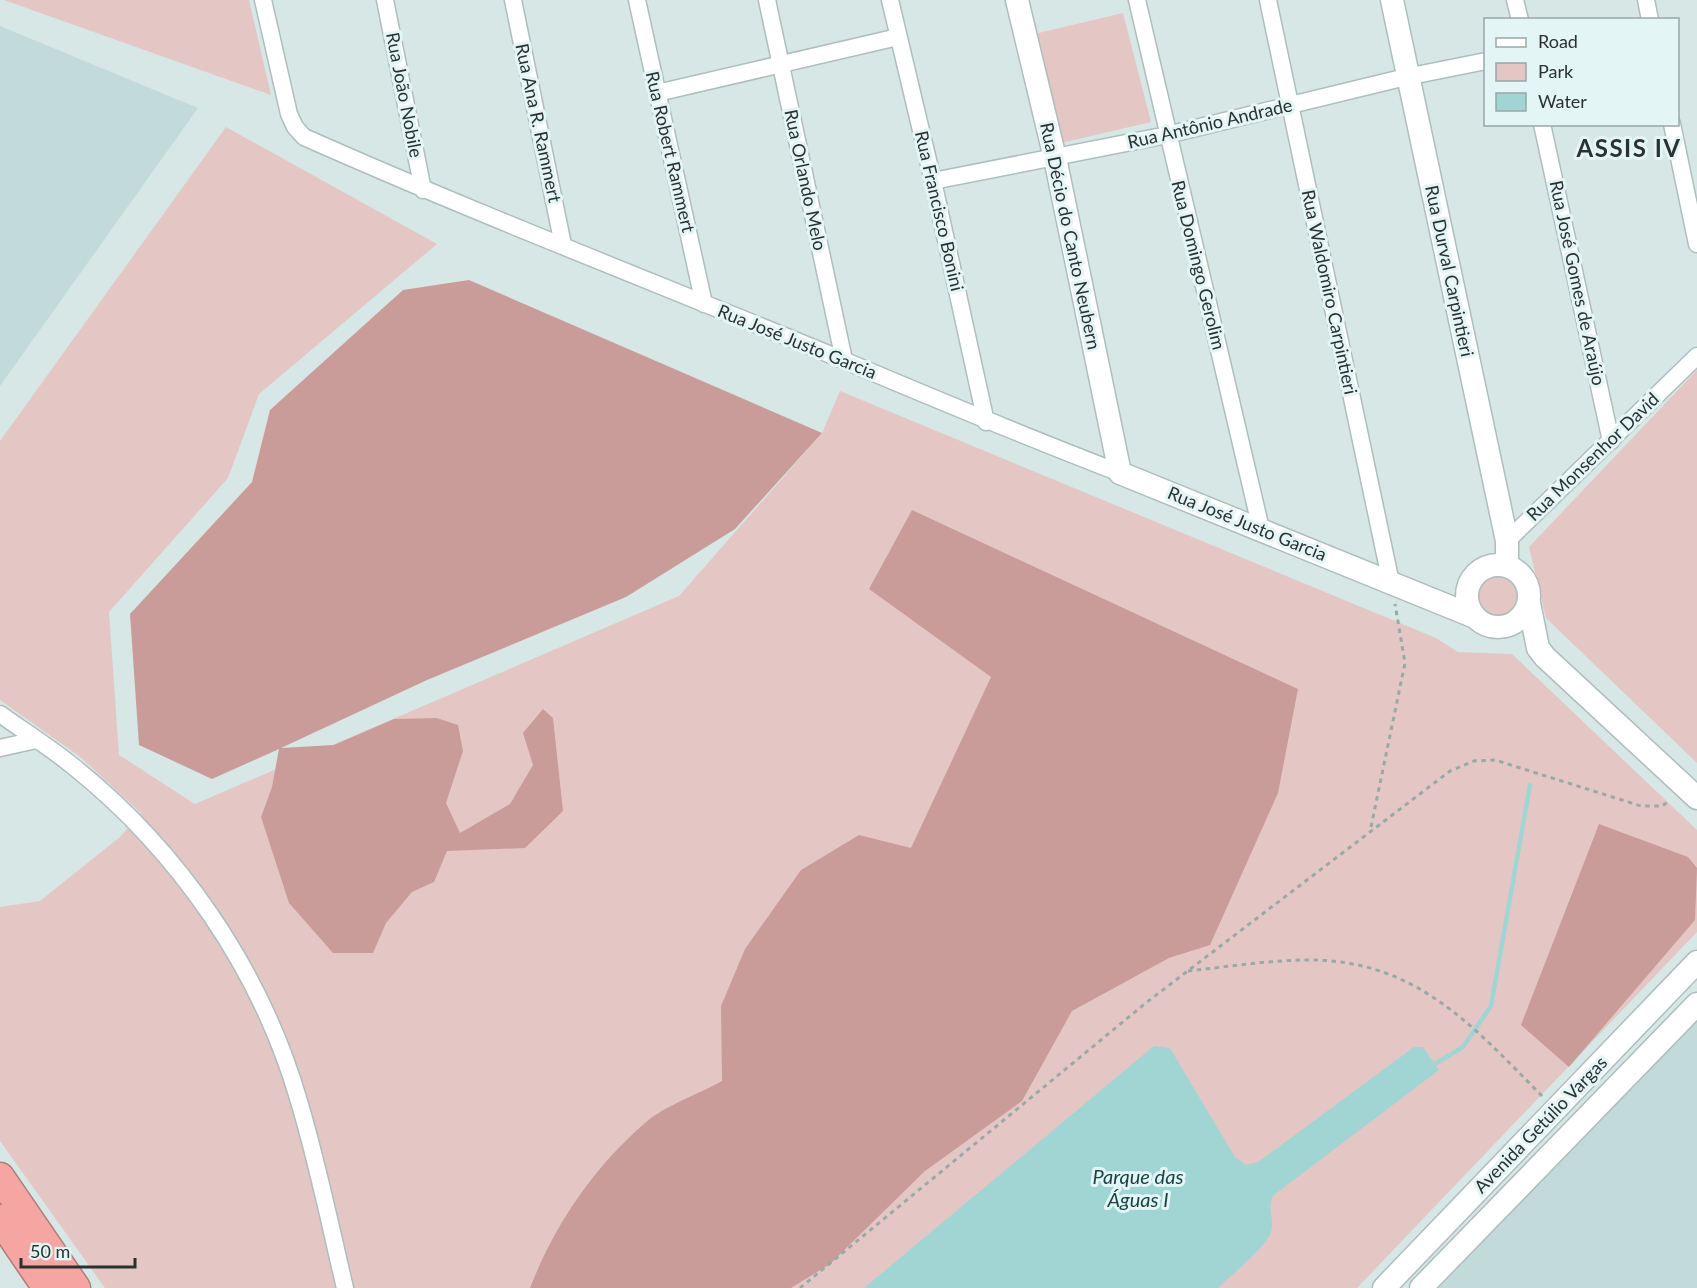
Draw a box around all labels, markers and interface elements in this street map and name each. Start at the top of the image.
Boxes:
legend [1484,18,1679,126]
street label: Rua João Nobile [382,30,428,159]
text: Road [1538,30,1578,52]
street label: Rua Ana R. Rammert [511,41,567,205]
text: Park [1538,60,1574,82]
street label: Rua Robert Rammert [642,69,700,235]
text: Water [1538,90,1587,112]
street label: Rua Antônio Andrade [1125,93,1294,153]
street label: Rua Orlando Melo [780,107,832,252]
street label: Rua Décio do Canto Neubern [1036,120,1106,351]
street label: Rua Francisco Bonini [911,129,969,293]
district label: ASSIS IV [1576,133,1681,162]
street label: Rua Domingo Gerolim [1167,178,1231,352]
street label: Rua José Gomes de Araújo [1545,178,1610,387]
street label: Rua Durval Carpintieri [1421,183,1479,359]
street label: Rua Waldomiro Carpintieri [1298,187,1362,396]
street label: Rua José Justo Garcia [715,299,880,383]
street label: Rua Monsenhor David [1522,387,1663,525]
street label: Rua José Justo Garcia [1165,481,1330,565]
street label: Avenida Getúlio Vargas [1469,1051,1612,1197]
water label: Parque das Águas I [1093,1164,1183,1211]
scale bar [21,1231,135,1269]
text: 50 m [30,1240,70,1262]

